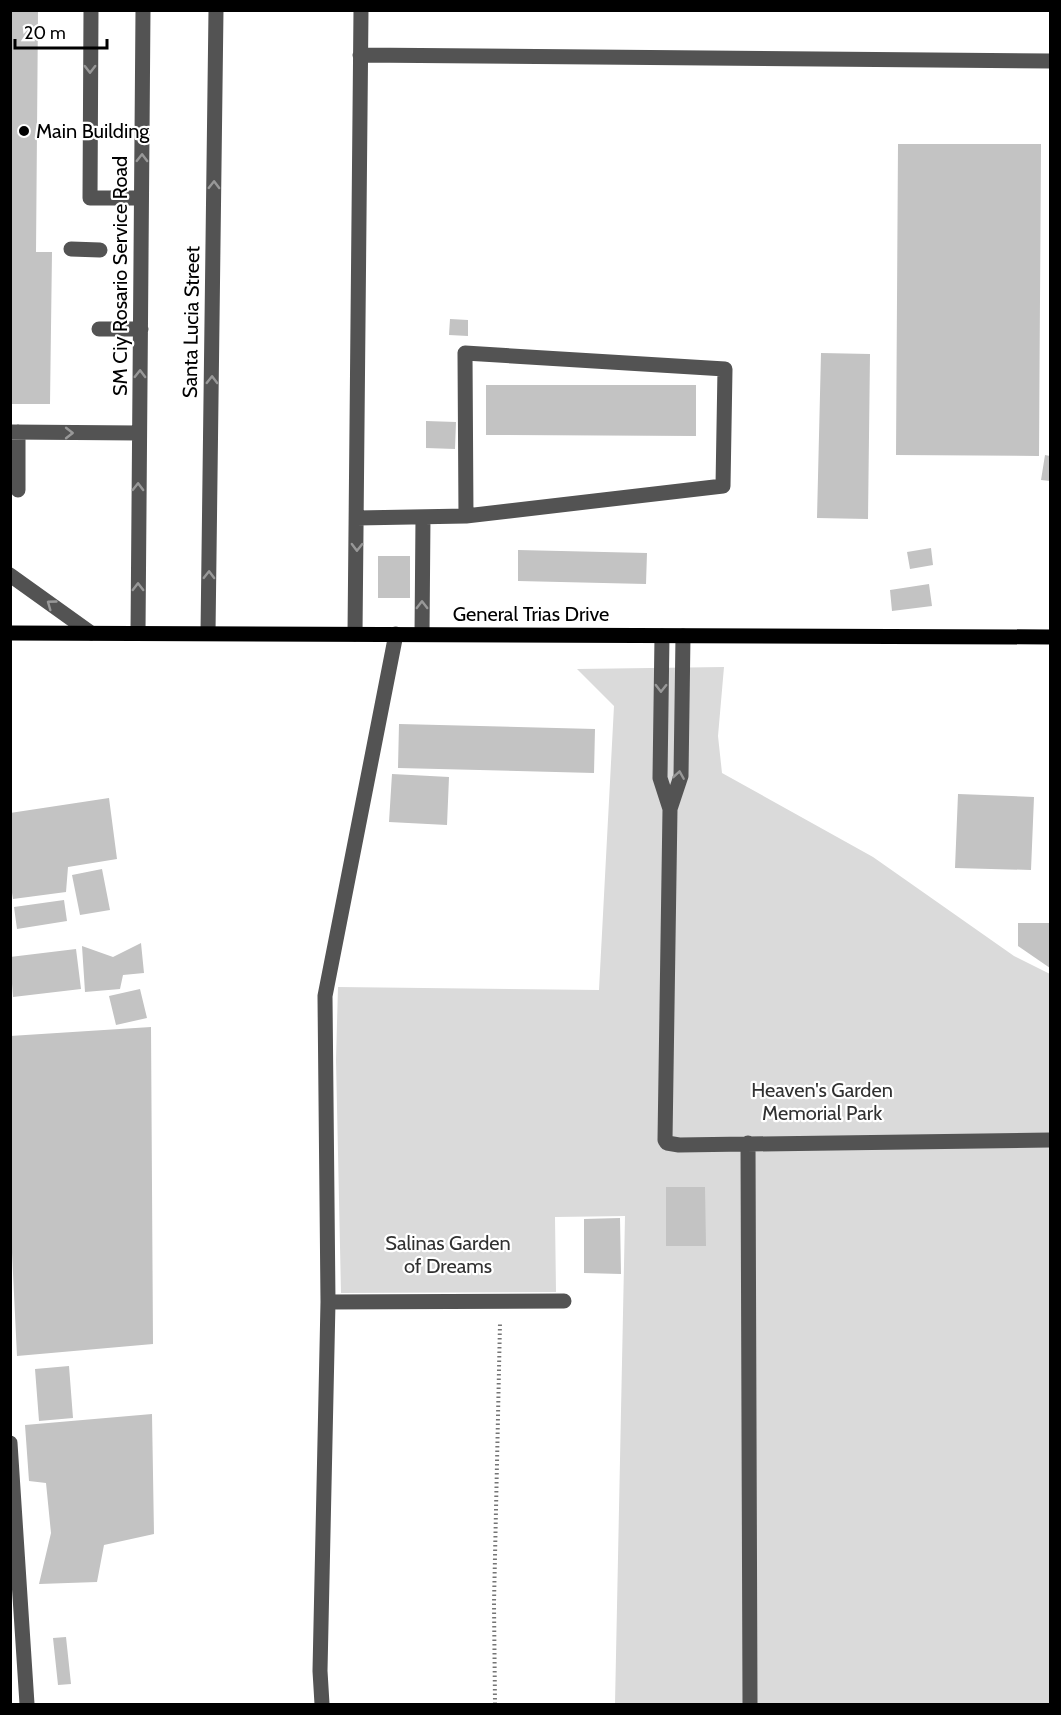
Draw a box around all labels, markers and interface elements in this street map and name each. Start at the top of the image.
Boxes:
scale bar [15,12,106,50]
text: 20 m [24,22,66,44]
one-way arrow [84,64,97,73]
place label: Main Building [36,119,150,143]
marker: Main Building [17,124,31,138]
one-way arrow [135,154,148,163]
street label: SM Ciy Rosario Service Road [108,156,132,396]
one-way arrow [208,180,220,189]
street label: Santa Lucia Street [178,245,204,398]
one-way arrow [134,370,146,379]
one-way arrow [205,375,218,384]
one-way arrow [64,426,73,439]
one-way arrow [132,483,144,492]
one-way arrow [351,543,363,552]
one-way arrow [203,570,215,579]
one-way arrow [132,583,144,592]
one-way arrow [46,600,57,611]
one-way arrow [416,601,428,610]
street label: General Trias Drive [453,602,609,626]
one-way arrow [655,684,667,693]
one-way arrow [673,770,685,780]
park label: Heaven's Garden Memorial Park [751,1078,893,1125]
park label: Salinas Garden of Dreams [385,1231,511,1278]

